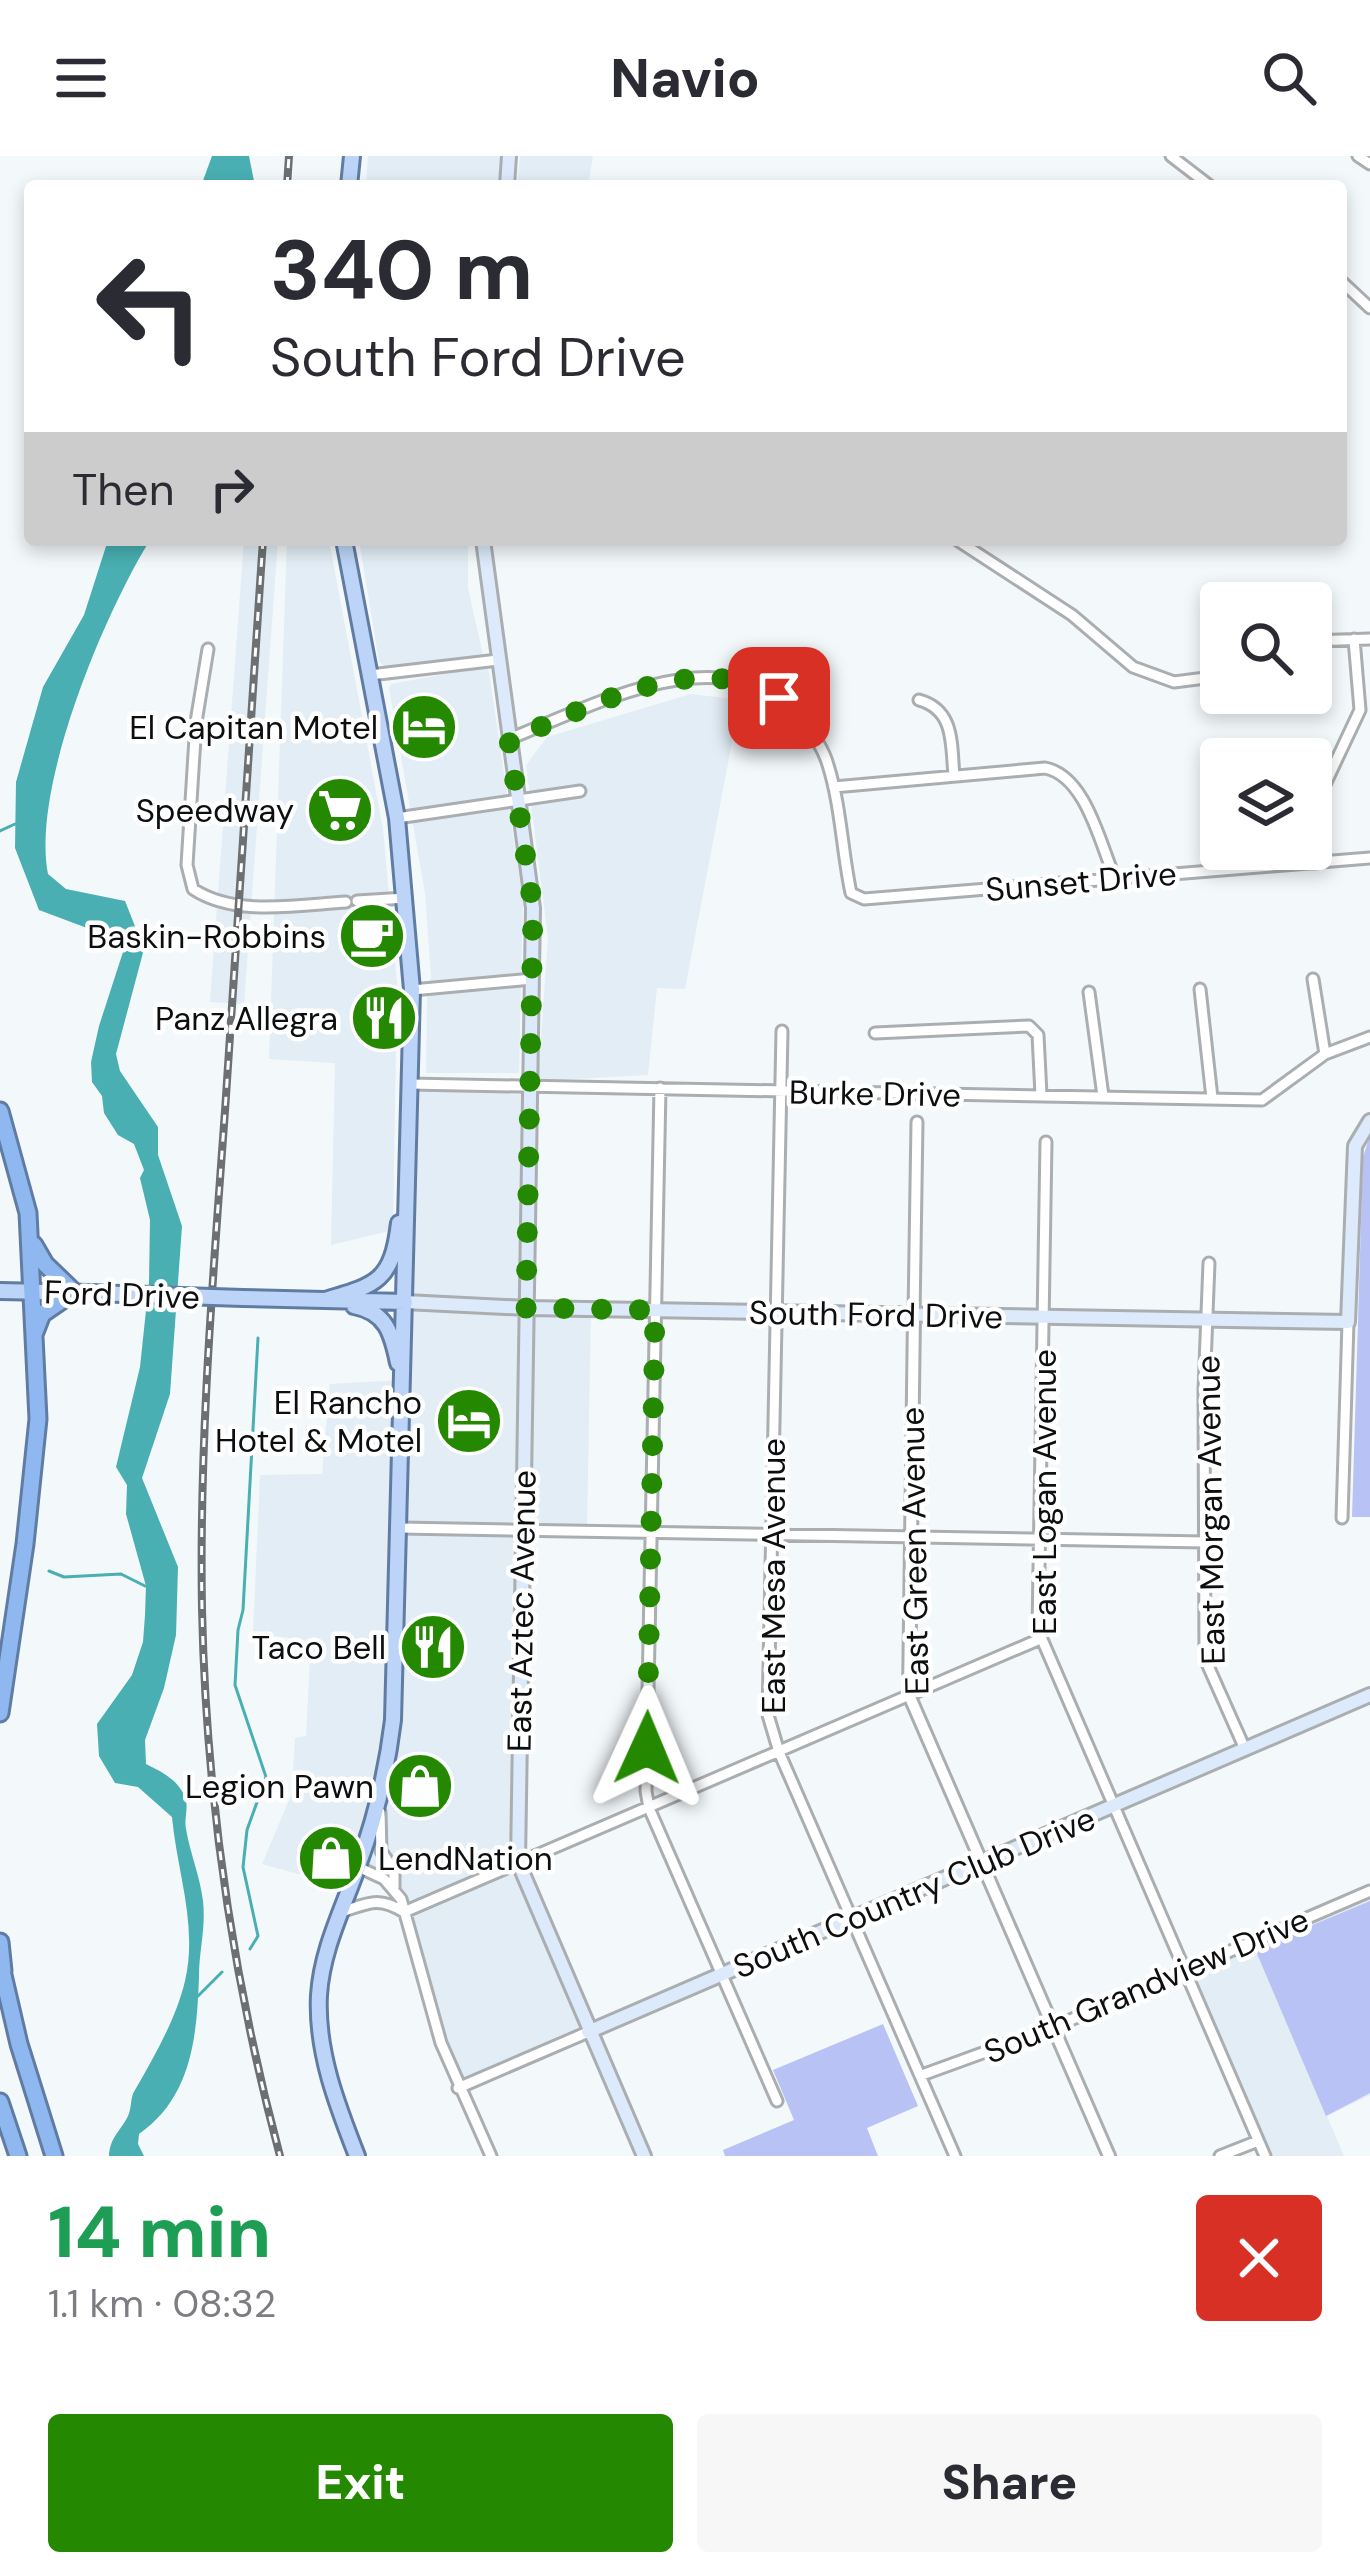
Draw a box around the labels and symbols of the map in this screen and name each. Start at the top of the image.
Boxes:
pin [728,647,830,749]
hotel icon: El Capitan Motel [389,692,459,762]
place label: El Capitan Motel [129,706,378,749]
supermarket icon: Speedway [305,775,375,845]
place label: Speedway [136,789,294,832]
street label: Sunset Drive [984,852,1178,911]
cafe icon: Baskin-Robbins [337,901,407,971]
place label: Baskin-Robbins [87,915,326,958]
restaurant icon: Panz Allegra [349,983,419,1053]
place label: Panz Allegra [155,997,338,1040]
street label: Burke Drive [789,1071,961,1116]
street label: Ford Drive [43,1270,201,1319]
street label: South Ford Drive [749,1291,1003,1338]
street label: East Logan Avenue [1023,1349,1066,1635]
street label: East Morgan Avenue [1186,1355,1235,1665]
place label: El Rancho Hotel & Motel [215,1381,422,1462]
hotel icon: El Rancho Hotel & Motel [434,1386,504,1456]
street label: East Green Avenue [890,1407,939,1695]
street label: East Mesa Avenue [752,1438,795,1714]
street label: East Aztec Avenue [498,1470,545,1752]
restaurant icon: Taco Bell [398,1612,468,1682]
place label: Taco Bell [251,1626,386,1669]
position arrow [584,1685,710,1811]
shop icon: Legion Pawn [385,1751,455,1821]
place label: Legion Pawn [185,1765,374,1808]
street label: South Country Club Drive [727,1797,1102,1988]
shop icon: LendNation [296,1823,366,1893]
place label: LendNation [378,1837,553,1880]
street label: South Grandview Drive [977,1898,1315,2073]

